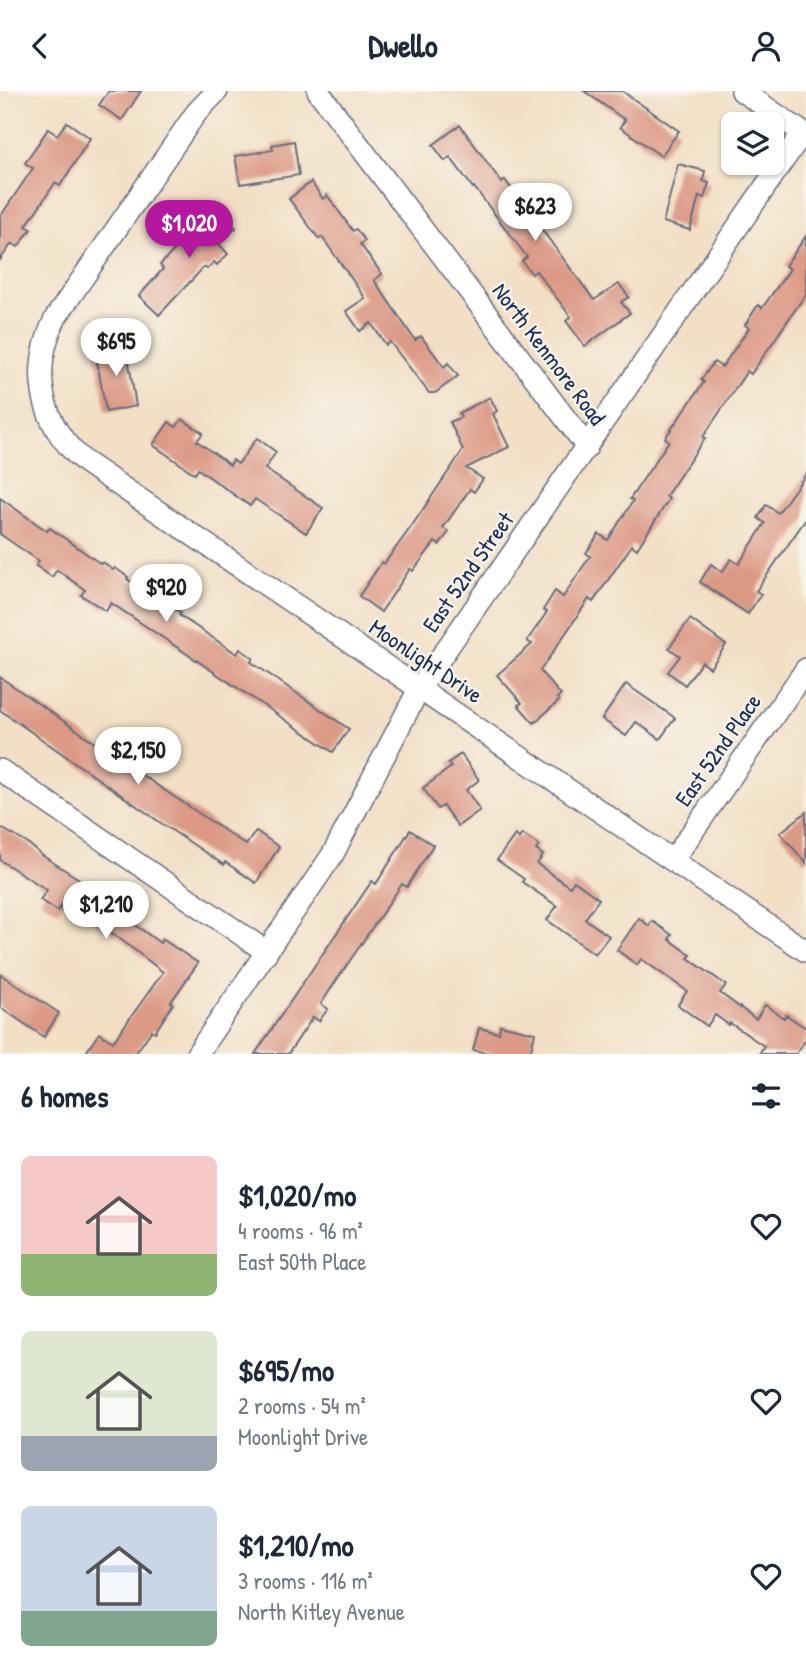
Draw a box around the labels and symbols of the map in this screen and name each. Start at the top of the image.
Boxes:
pin: $623 [494,183,576,243]
pin: $1,020 [132,201,246,260]
street label: North Kenmore Road [486,276,613,431]
pin: $695 [75,319,157,378]
street label: East 52nd Street [415,505,521,638]
pin: $920 [125,565,207,624]
street label: Moonlight Drive [364,611,489,710]
street label: East 52nd Place [667,687,768,812]
pin: $2,150 [81,727,195,787]
pin: $1,210 [49,881,163,941]

